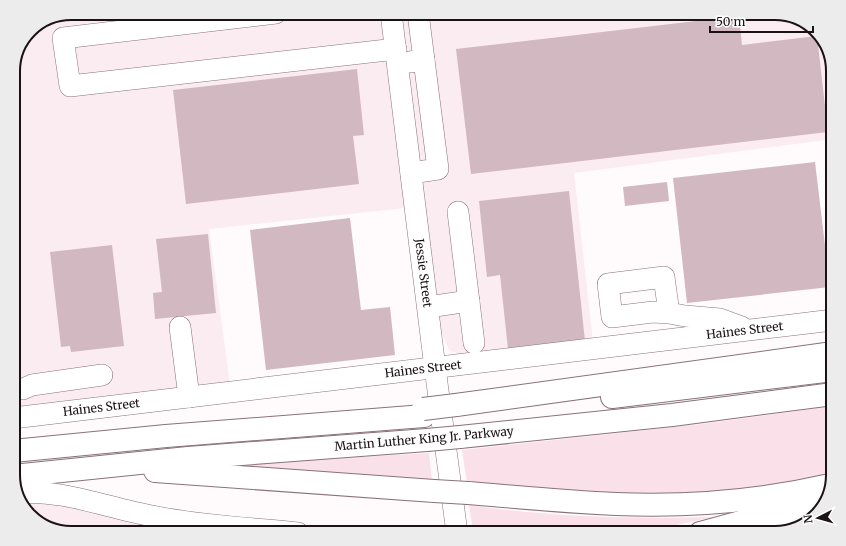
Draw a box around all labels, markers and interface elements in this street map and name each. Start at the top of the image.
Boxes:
scale bar [710,8,813,34]
text: 50 m [716,14,745,29]
street label: Jessie Street [412,237,435,309]
street label: Haines Street [705,318,784,342]
street label: Haines Street [384,356,463,381]
street label: Haines Street [62,395,141,419]
street label: Martin Luther King Jr. Parkway [334,423,514,454]
north arrow [798,498,838,538]
text: N [801,514,815,524]

